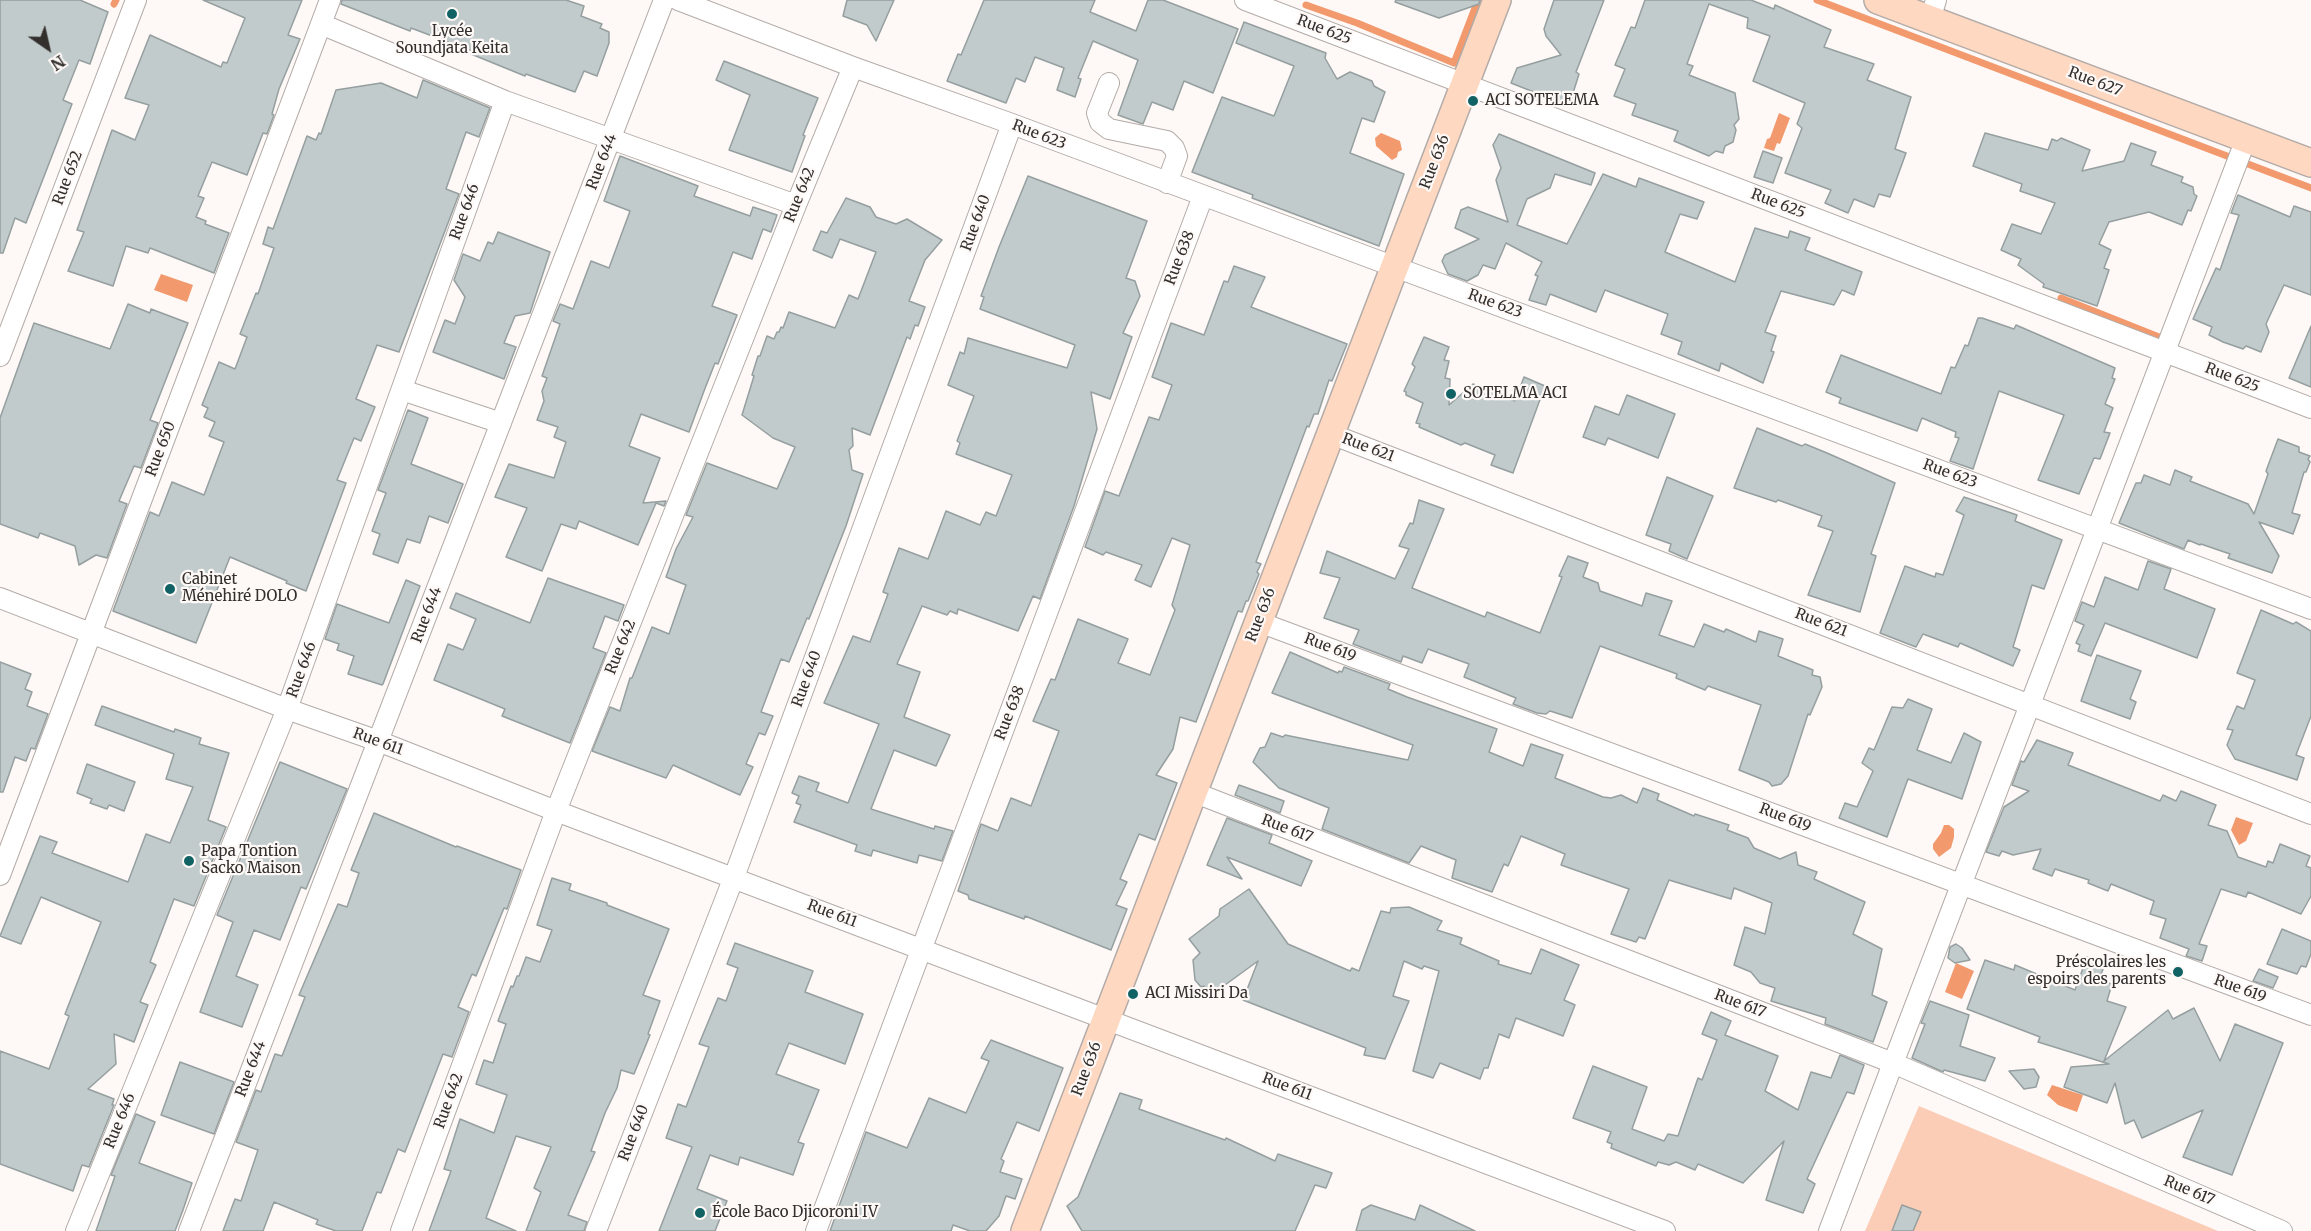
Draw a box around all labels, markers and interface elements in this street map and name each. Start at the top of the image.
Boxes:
marker: Lycée Soundjata Keita [445,7,459,21]
street label: Rue 625 [1294,11,1354,49]
north arrow [18,18,78,78]
place label: Lycée Soundjata Keita [396,23,508,58]
text: N [47,51,69,75]
street label: Rue 627 [2065,63,2125,101]
place label: ACI SOTELEMA [1485,92,1599,110]
marker: ACI SOTELEMA [1466,94,1480,108]
street label: Rue 623 [1009,116,1069,154]
street label: Rue 644 [583,131,621,193]
street label: Rue 636 [1416,132,1454,192]
street label: Rue 652 [49,148,87,208]
street label: Rue 642 [781,165,819,225]
street label: Rue 646 [447,182,483,242]
street label: Rue 625 [1748,185,1808,223]
street label: Rue 640 [957,192,995,254]
street label: Rue 638 [1161,228,1199,288]
street label: Rue 623 [1465,286,1525,322]
street label: Rue 625 [2202,359,2262,397]
place label: SOTELMA ACI [1463,385,1567,403]
marker: SOTELMA ACI [1444,387,1458,401]
street label: Rue 650 [142,419,180,479]
street label: Rue 621 [1339,430,1397,466]
street label: Rue 623 [1920,456,1980,492]
place label: Cabinet Ménehiré DOLO [182,571,297,606]
marker: Cabinet Ménehiré DOLO [163,582,177,596]
street label: Rue 644 [408,584,446,646]
street label: Rue 636 [1242,585,1280,645]
street label: Rue 621 [1792,605,1850,641]
street label: Rue 642 [602,617,640,677]
street label: Rue 619 [1301,630,1359,666]
street label: Rue 646 [284,640,320,700]
street label: Rue 640 [788,648,826,710]
street label: Rue 638 [991,683,1029,743]
street label: Rue 611 [350,725,406,759]
street label: Rue 619 [1756,800,1814,836]
street label: Rue 617 [1259,811,1315,847]
place label: Papa Tontion Sacko Maison [201,843,301,878]
marker: Papa Tontion Sacko Maison [182,854,196,868]
street label: Rue 611 [804,896,860,932]
place label: Préscolaires les espoirs des parents [2028,954,2166,989]
marker: Préscolaires les espoirs des parents [2171,965,2185,979]
street label: Rue 619 [2211,971,2269,1007]
place label: ACI Missiri Da [1145,985,1248,1003]
street label: Rue 617 [1712,986,1768,1022]
marker: ACI Missiri Da [1126,987,1140,1001]
street label: Rue 644 [232,1038,270,1100]
street label: Rue 636 [1068,1039,1106,1099]
street label: Rue 611 [1259,1069,1315,1105]
street label: Rue 642 [431,1071,467,1131]
street label: Rue 646 [101,1091,139,1151]
street label: Rue 640 [615,1102,653,1164]
street label: Rue 617 [2161,1172,2217,1210]
place label: École Baco Djicoroni IV [712,1204,878,1222]
marker: École Baco Djicoroni IV [693,1206,707,1220]

